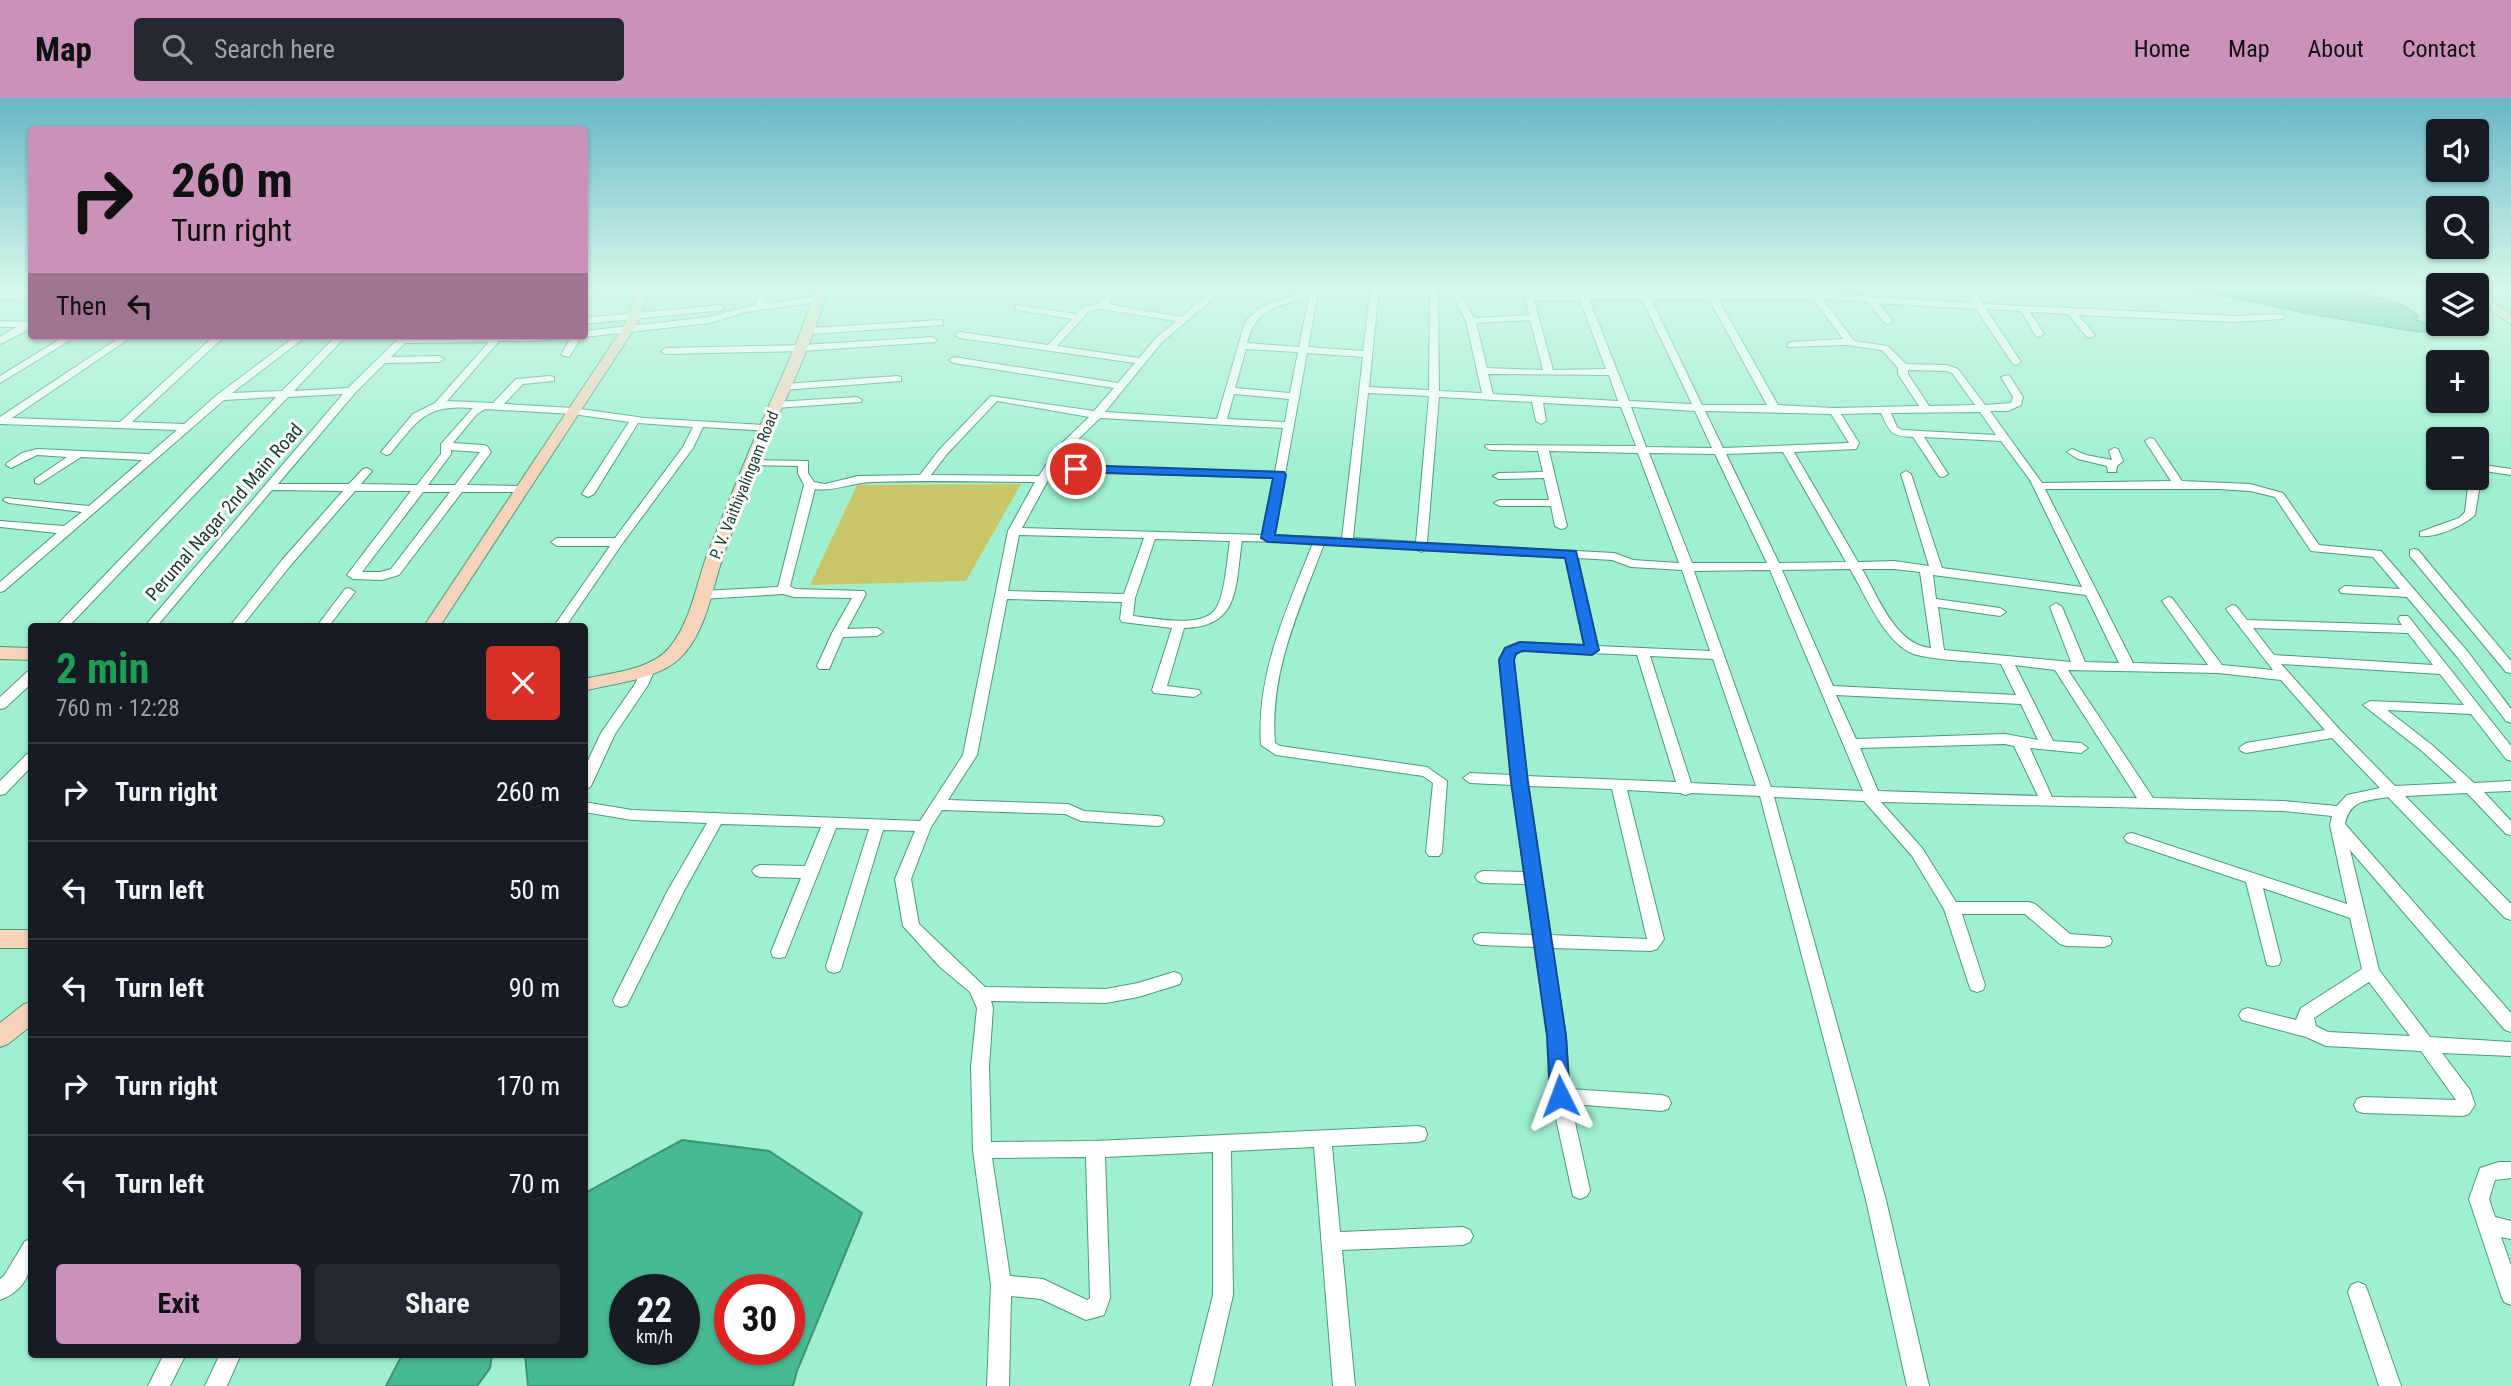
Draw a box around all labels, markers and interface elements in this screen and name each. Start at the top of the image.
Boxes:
search box [134,18,624,81]
text: Map [35,30,92,69]
icon: search [158,30,196,68]
text: Search here [214,34,335,64]
text: Home [2134,35,2190,63]
text: Map [2228,35,2270,63]
text: About [2308,35,2364,63]
text: Contact [2402,35,2476,63]
map controls [2426,119,2489,490]
button: sound [2426,119,2489,182]
text: 260 m [171,152,293,209]
icon: right [56,154,147,245]
button: search [2426,196,2489,259]
text: Turn right [171,211,292,249]
button: layers [2426,273,2489,336]
icon: left [121,287,159,325]
text: Then [56,291,107,321]
button: + [2426,350,2489,413]
street label: P. V. Vaithiyalingam Road [706,408,782,562]
street label: Perumal Nagar 2nd Main Road [141,418,307,606]
button: − [2426,427,2489,490]
pin [1046,439,1106,499]
icon: arrive [1057,450,1095,488]
text: 2 min [56,644,149,693]
button: close [486,646,560,720]
text: 760 m · 12:28 [56,695,180,722]
icon: right [56,773,94,811]
text: Turn right [115,777,217,807]
text: 260 m [496,777,560,807]
icon: left [56,871,94,909]
text: Turn left [115,875,204,905]
text: 50 m [509,875,560,905]
icon: left [56,969,94,1007]
text: Turn left [115,973,204,1003]
text: 90 m [509,973,560,1003]
position arrow [1523,1059,1597,1133]
icon: right [56,1067,94,1105]
text: Turn right [115,1071,217,1101]
text: 170 m [496,1071,560,1101]
icon: left [56,1165,94,1203]
text: Turn left [115,1169,204,1199]
text: 70 m [509,1169,560,1199]
button: Exit [56,1264,301,1344]
button: Share [315,1264,560,1344]
speed limit sign: 30 [714,1274,805,1365]
text: 22 [637,1290,672,1331]
text: km/h [636,1326,673,1347]

